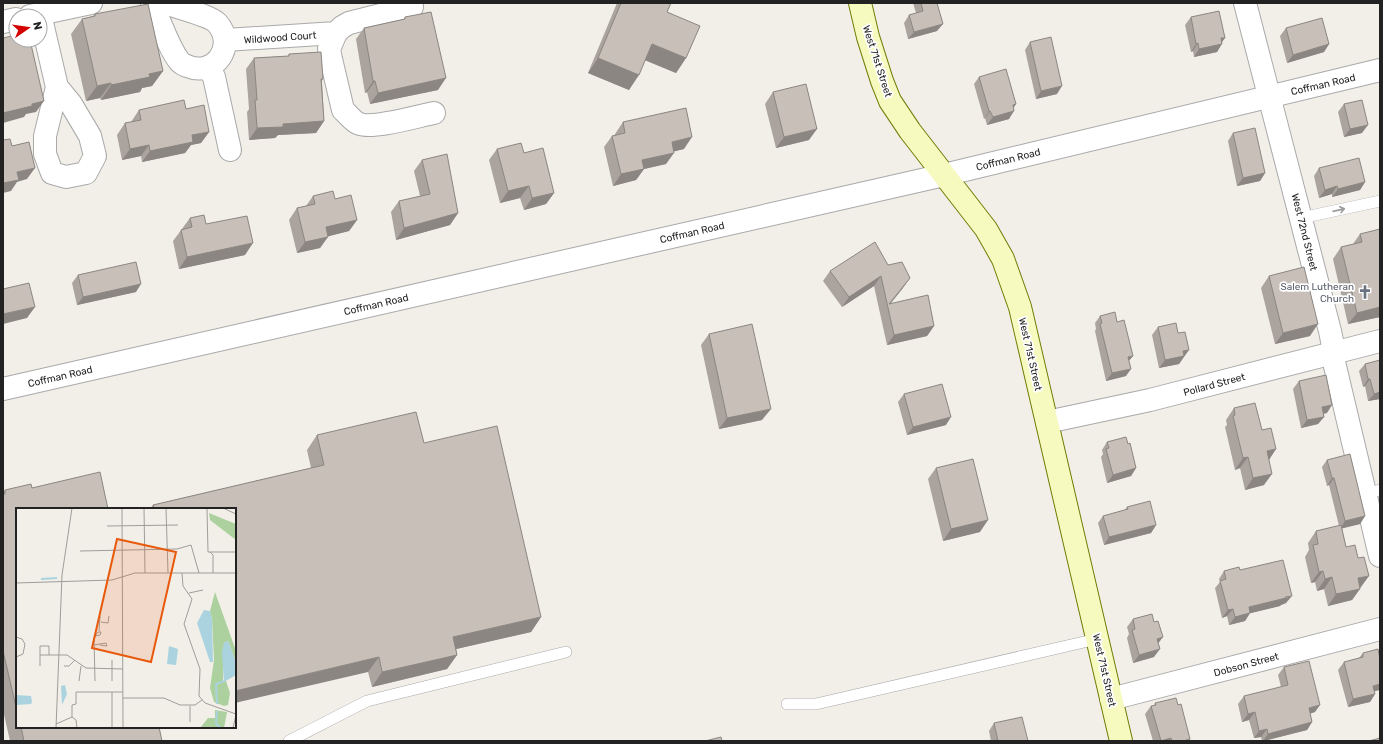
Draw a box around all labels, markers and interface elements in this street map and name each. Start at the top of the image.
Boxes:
north arrow [8,8,48,48]
text: N [30,21,44,31]
street label: West 71st Street [860,24,894,99]
street label: Wildwood Court [243,29,317,47]
street label: Coffman Road [1290,72,1357,98]
street label: Coffman Road [975,146,1042,174]
street label: West 72nd Street [1289,192,1319,272]
one-way arrow [1332,205,1345,213]
street label: Coffman Road [659,220,726,246]
place label: Salem Lutheran Church [1281,281,1354,305]
church icon: Salem Lutheran Church [1357,284,1373,300]
street label: Coffman Road [343,292,410,318]
street label: West 71st Street [1016,317,1044,392]
street label: Coffman Road [27,364,94,390]
street label: Pollard Street [1182,371,1247,399]
inset map [16,508,236,728]
street label: West 71st Street [1090,633,1118,708]
street label: Dobson Street [1212,650,1280,679]

